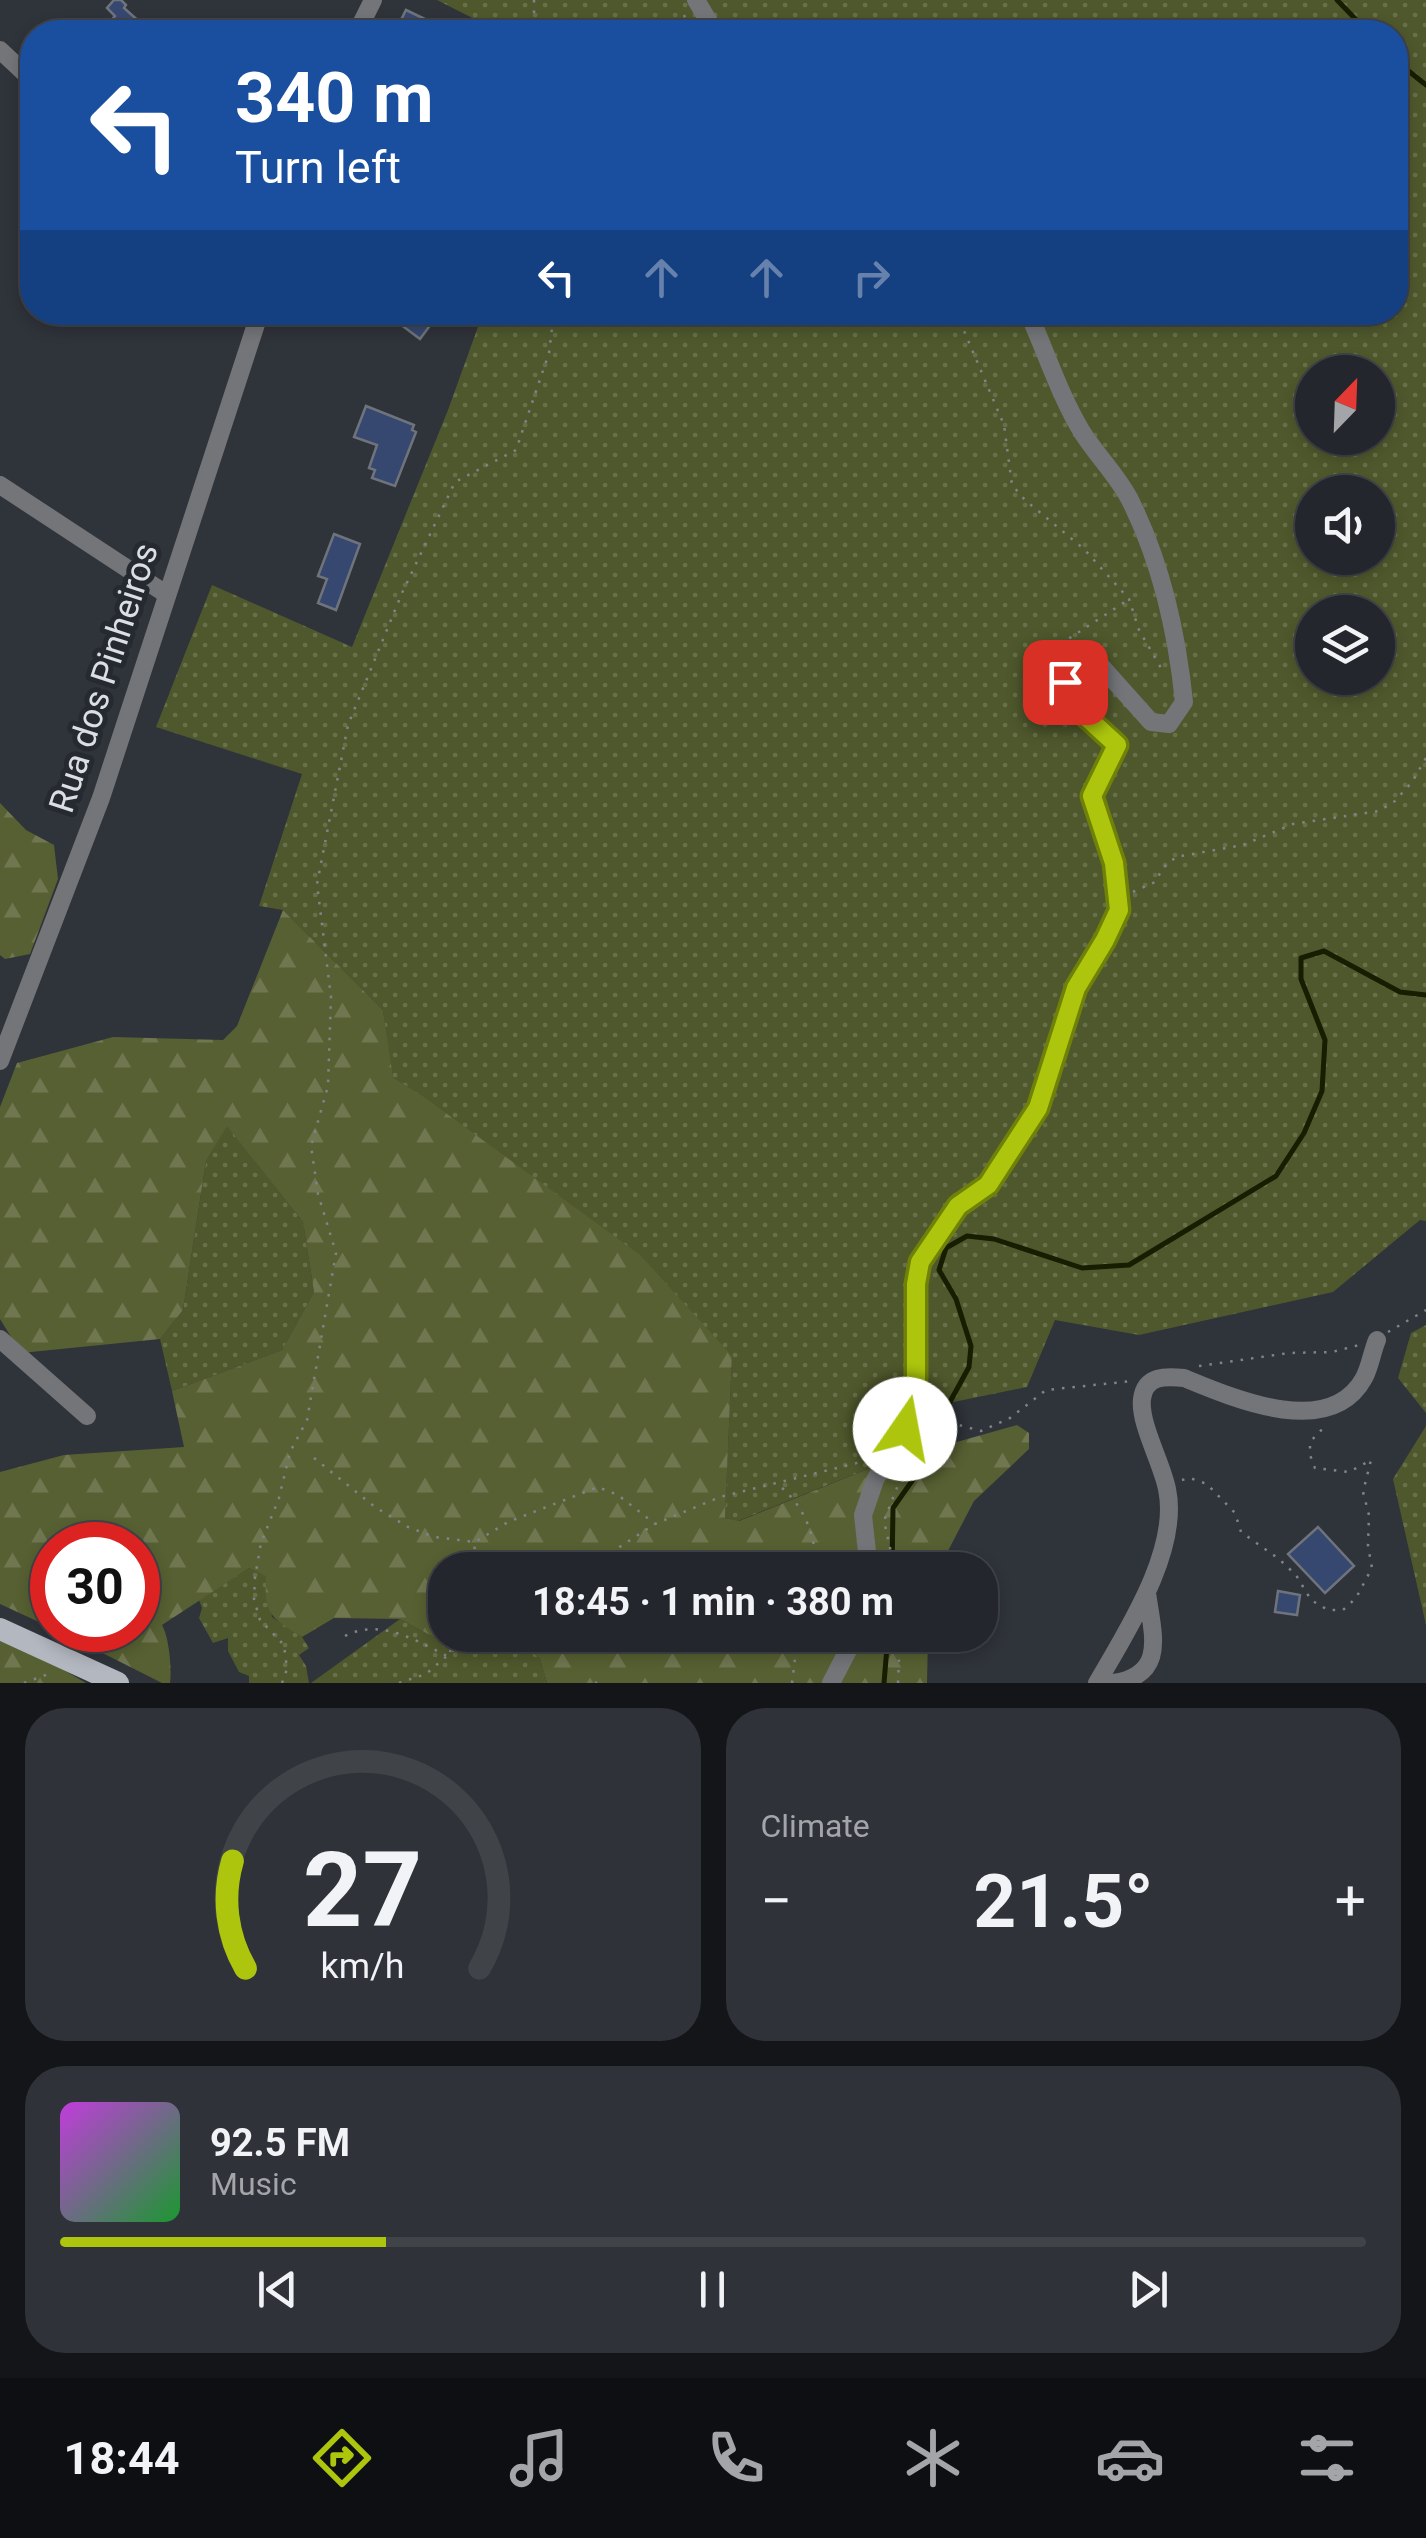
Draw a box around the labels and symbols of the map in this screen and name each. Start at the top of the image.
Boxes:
north arrow [1295,355,1395,455]
street label: Rua dos Pinheiros [41,538,167,818]
pin [1023,640,1108,725]
position arrow [853,1377,957,1481]
speed limit sign: 30 [30,1522,160,1652]

